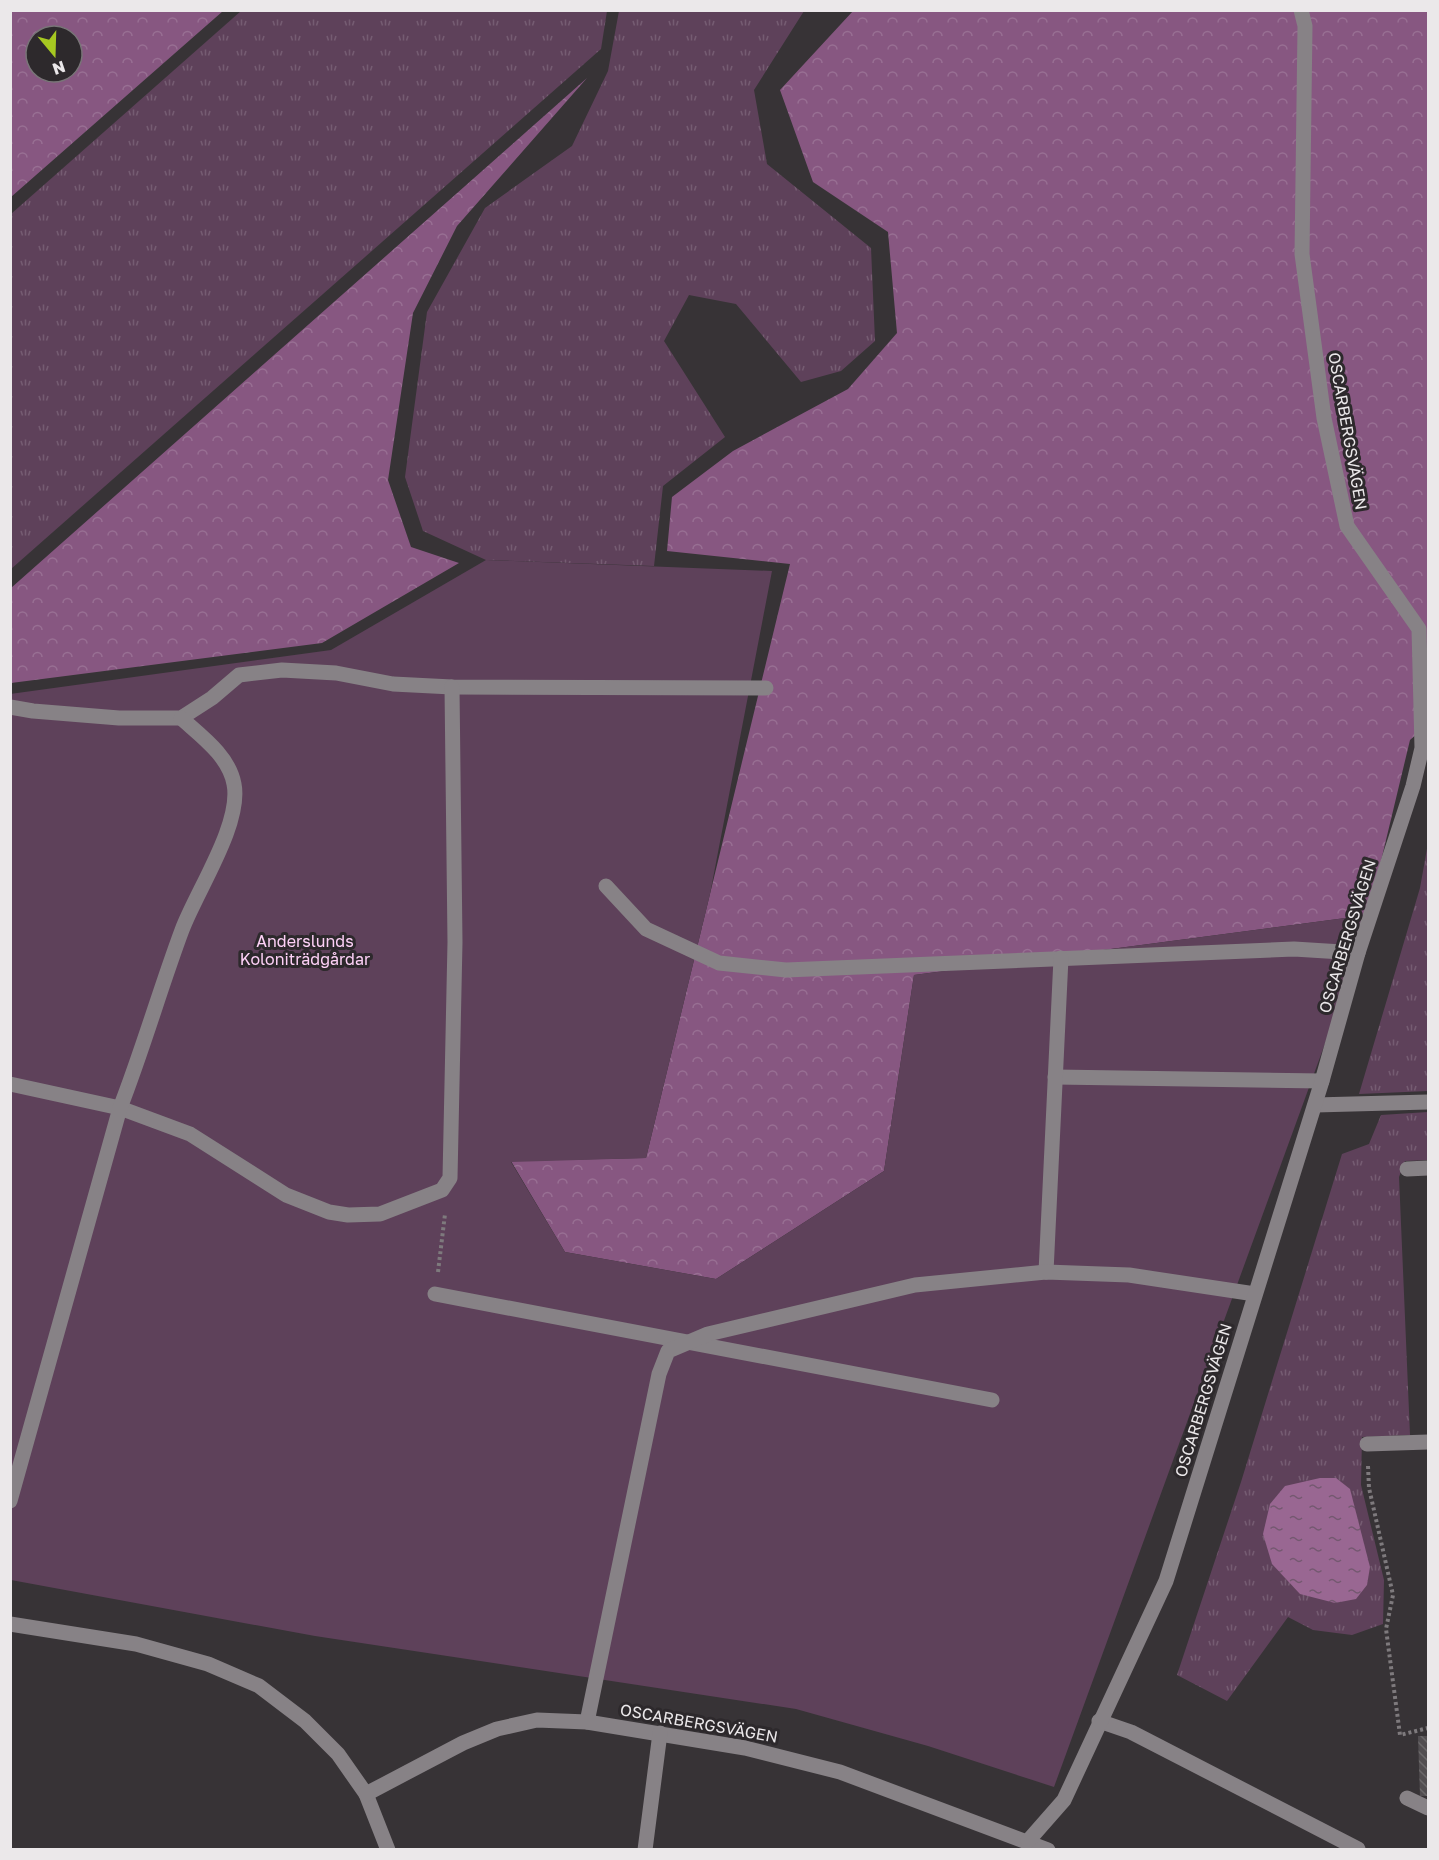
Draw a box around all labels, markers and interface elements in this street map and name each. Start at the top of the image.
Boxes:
north arrow [24,24,84,84]
text: N [50,57,68,80]
street label: OSCARBERGSVÄGEN [1324,351,1372,511]
street label: OSCARBERGSVÄGEN [1314,857,1380,1015]
park label: Anderslunds Koloniträdgårdar [240,931,370,969]
street label: OSCARBERGSVÄGEN [1170,1321,1236,1479]
street label: OSCARBERGSVÄGEN [619,1699,779,1747]

